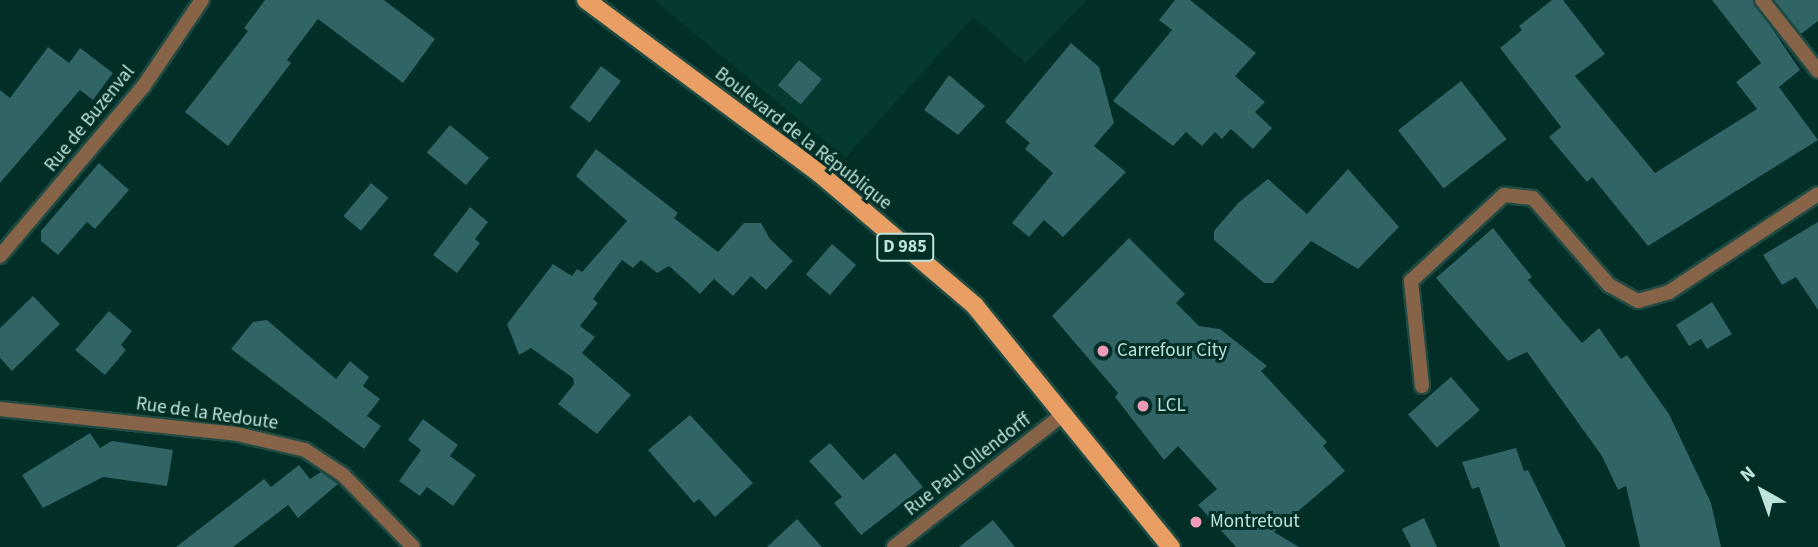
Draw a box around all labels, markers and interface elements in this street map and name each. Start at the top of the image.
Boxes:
street label: Rue de Buzenval [40,61,140,177]
street label: Boulevard de la République [710,63,896,215]
road number: D 985 [875,232,935,262]
place label: Carrefour City [1117,340,1227,362]
marker: Carrefour City [1095,343,1111,359]
street label: Rue de la Redoute [135,393,279,435]
place label: LCL [1157,395,1186,417]
marker: LCL [1135,398,1151,414]
street label: Rue Paul Ollendorff [901,409,1035,521]
north arrow [1727,456,1797,526]
text: N [1735,460,1762,489]
place label: Montretout [1210,511,1300,533]
marker: Montretout [1188,514,1204,530]

